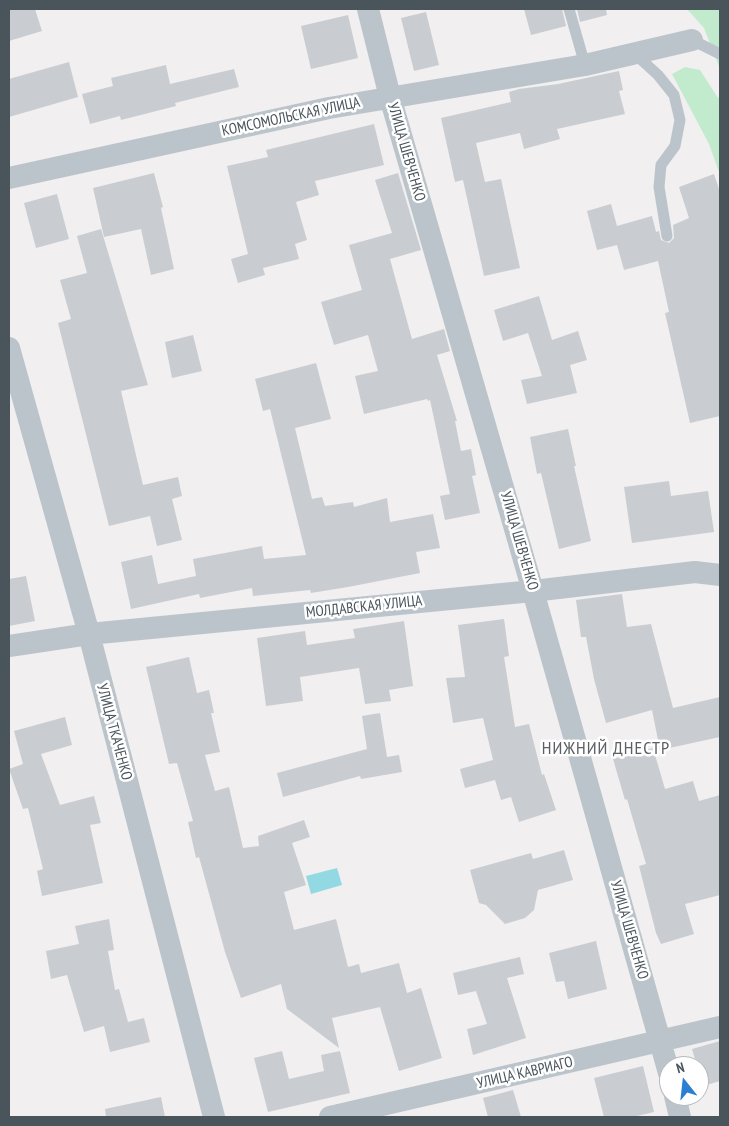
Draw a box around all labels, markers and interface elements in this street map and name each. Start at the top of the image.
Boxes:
street label: КОМСОМОЛЬСКАЯ УЛИЦА [220,94,362,140]
street label: УЛИЦА ШЕВЧЕНКО [383,101,429,203]
street label: УЛИЦА ШЕВЧЕНКО [496,490,542,592]
street label: МОЛДАВСКАЯ УЛИЦА [305,592,423,622]
street label: УЛИЦА ТКАЧЕНКО [92,682,136,782]
district label: НИЖНИЙ ДНЕСТР [540,738,672,760]
street label: УЛИЦА ШЕВЧЕНКО [606,879,652,981]
street label: УЛИЦА КАВРИАГО [475,1053,575,1093]
north arrow [659,1056,709,1106]
text: N [674,1058,686,1077]

